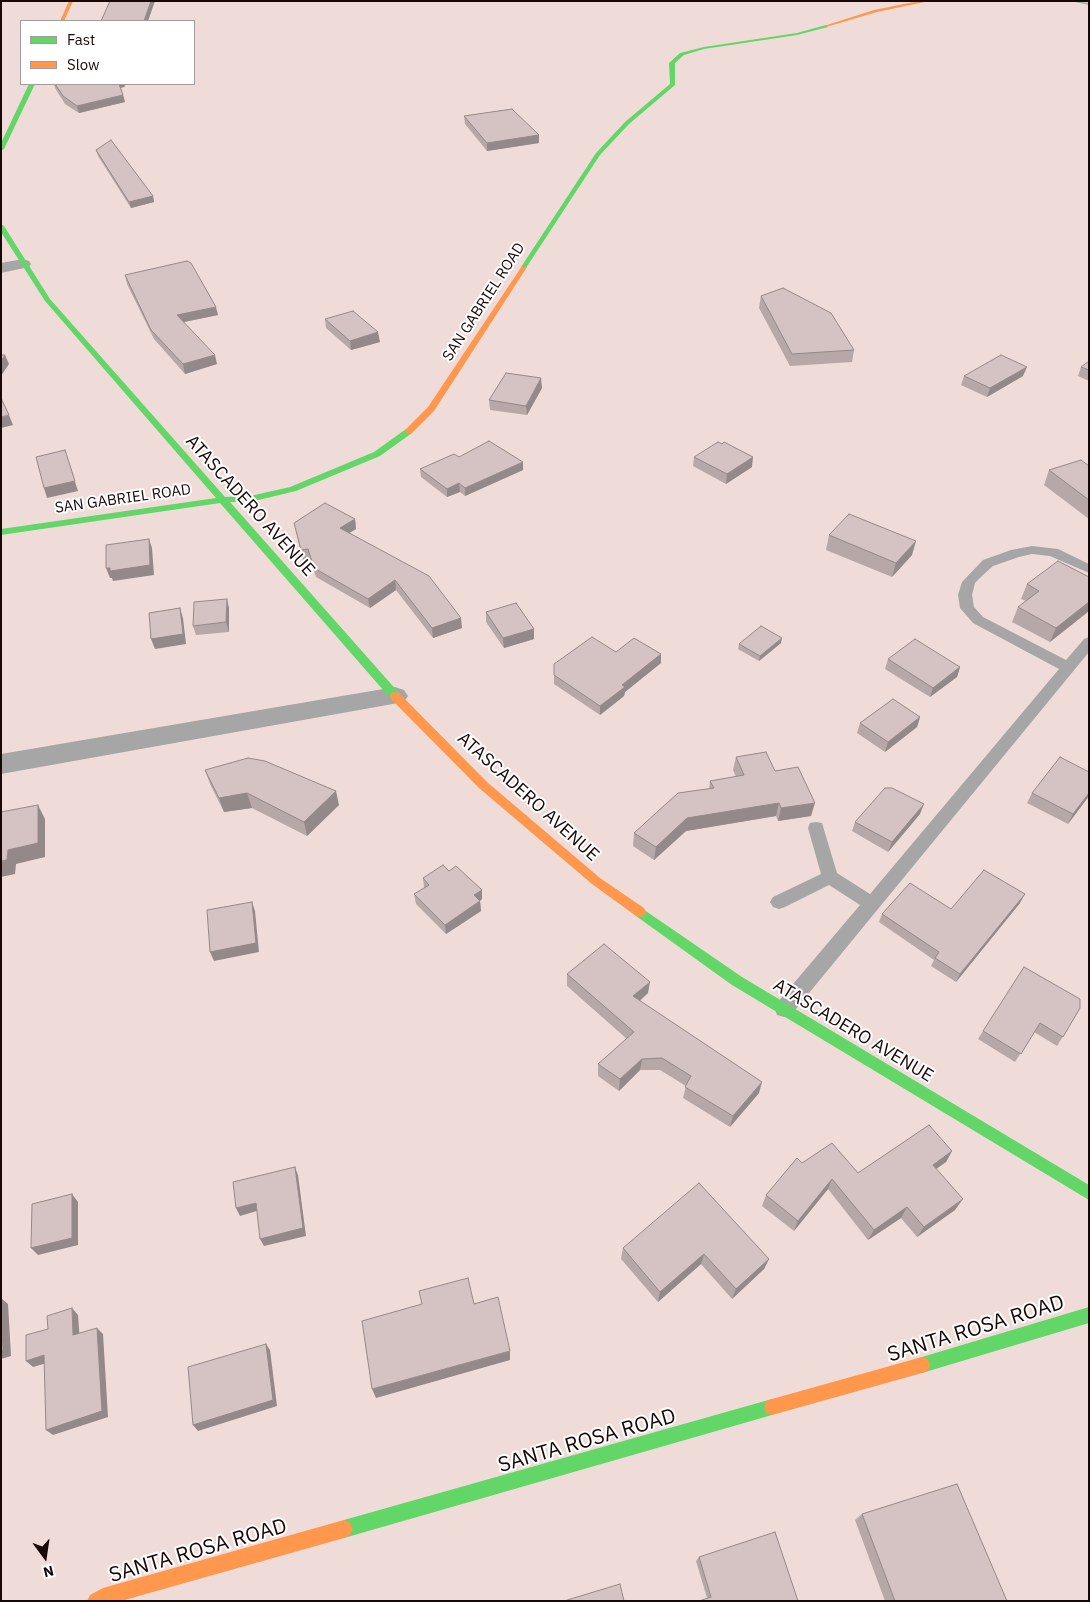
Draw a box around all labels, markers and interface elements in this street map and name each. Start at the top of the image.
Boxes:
legend [20,20,195,85]
text: Fast [67,30,95,49]
text: Slow [67,55,100,74]
street label: SAN GABRIEL ROAD [439,240,529,364]
street label: ATASCADERO AVENUE [181,431,319,581]
street label: SAN GABRIEL ROAD [54,481,192,517]
street label: ATASCADERO AVENUE [453,728,603,866]
street label: ATASCADERO AVENUE [769,975,937,1087]
street label: SANTA ROSA ROAD [885,1290,1067,1368]
street label: SANTA ROSA ROAD [495,1404,679,1478]
street label: SANTA ROSA ROAD [106,1514,290,1588]
north arrow [20,1532,70,1582]
text: N [42,1562,56,1582]

